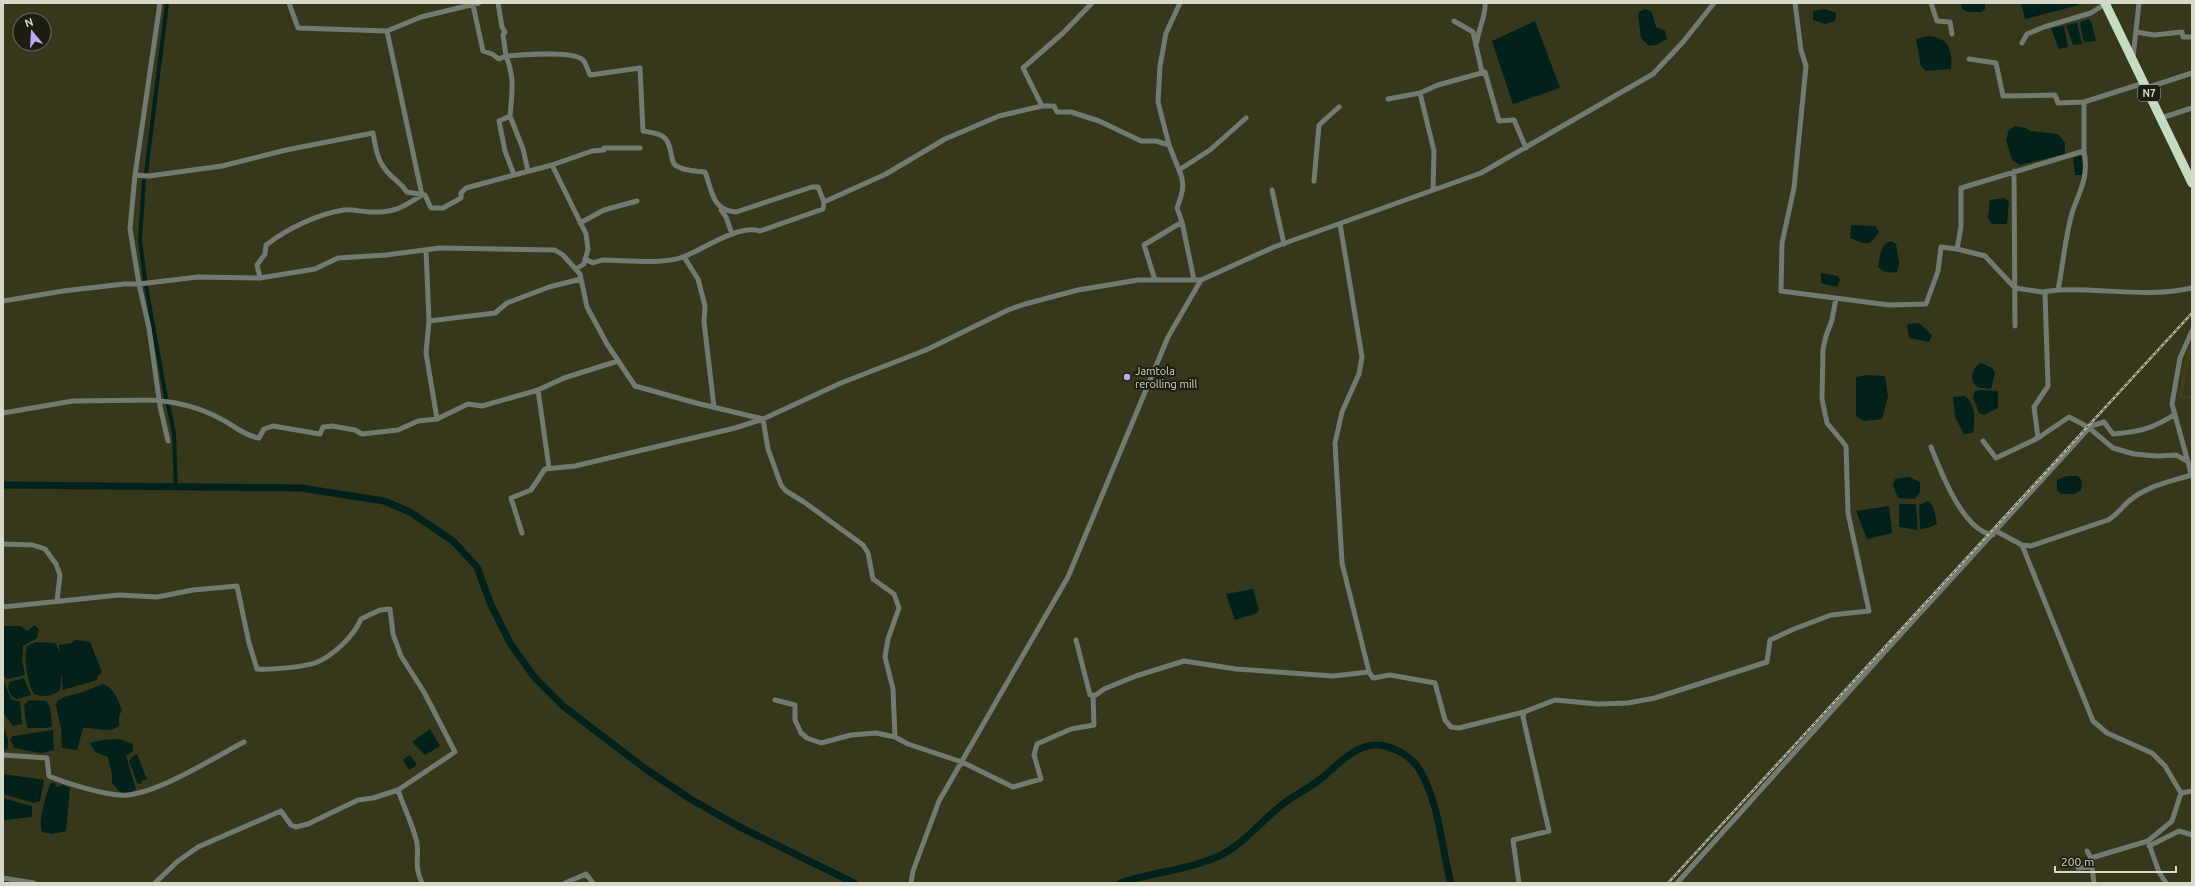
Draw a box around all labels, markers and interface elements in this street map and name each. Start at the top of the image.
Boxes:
north arrow [12,12,52,52]
text: N [23,16,35,29]
road number: N7 [2138,85,2160,101]
place label: Jamtola rerolling mill [1135,365,1197,390]
marker: Jamtola rerolling mill [1122,372,1132,382]
scale bar [2055,848,2176,874]
text: 200 m [2061,855,2094,868]

